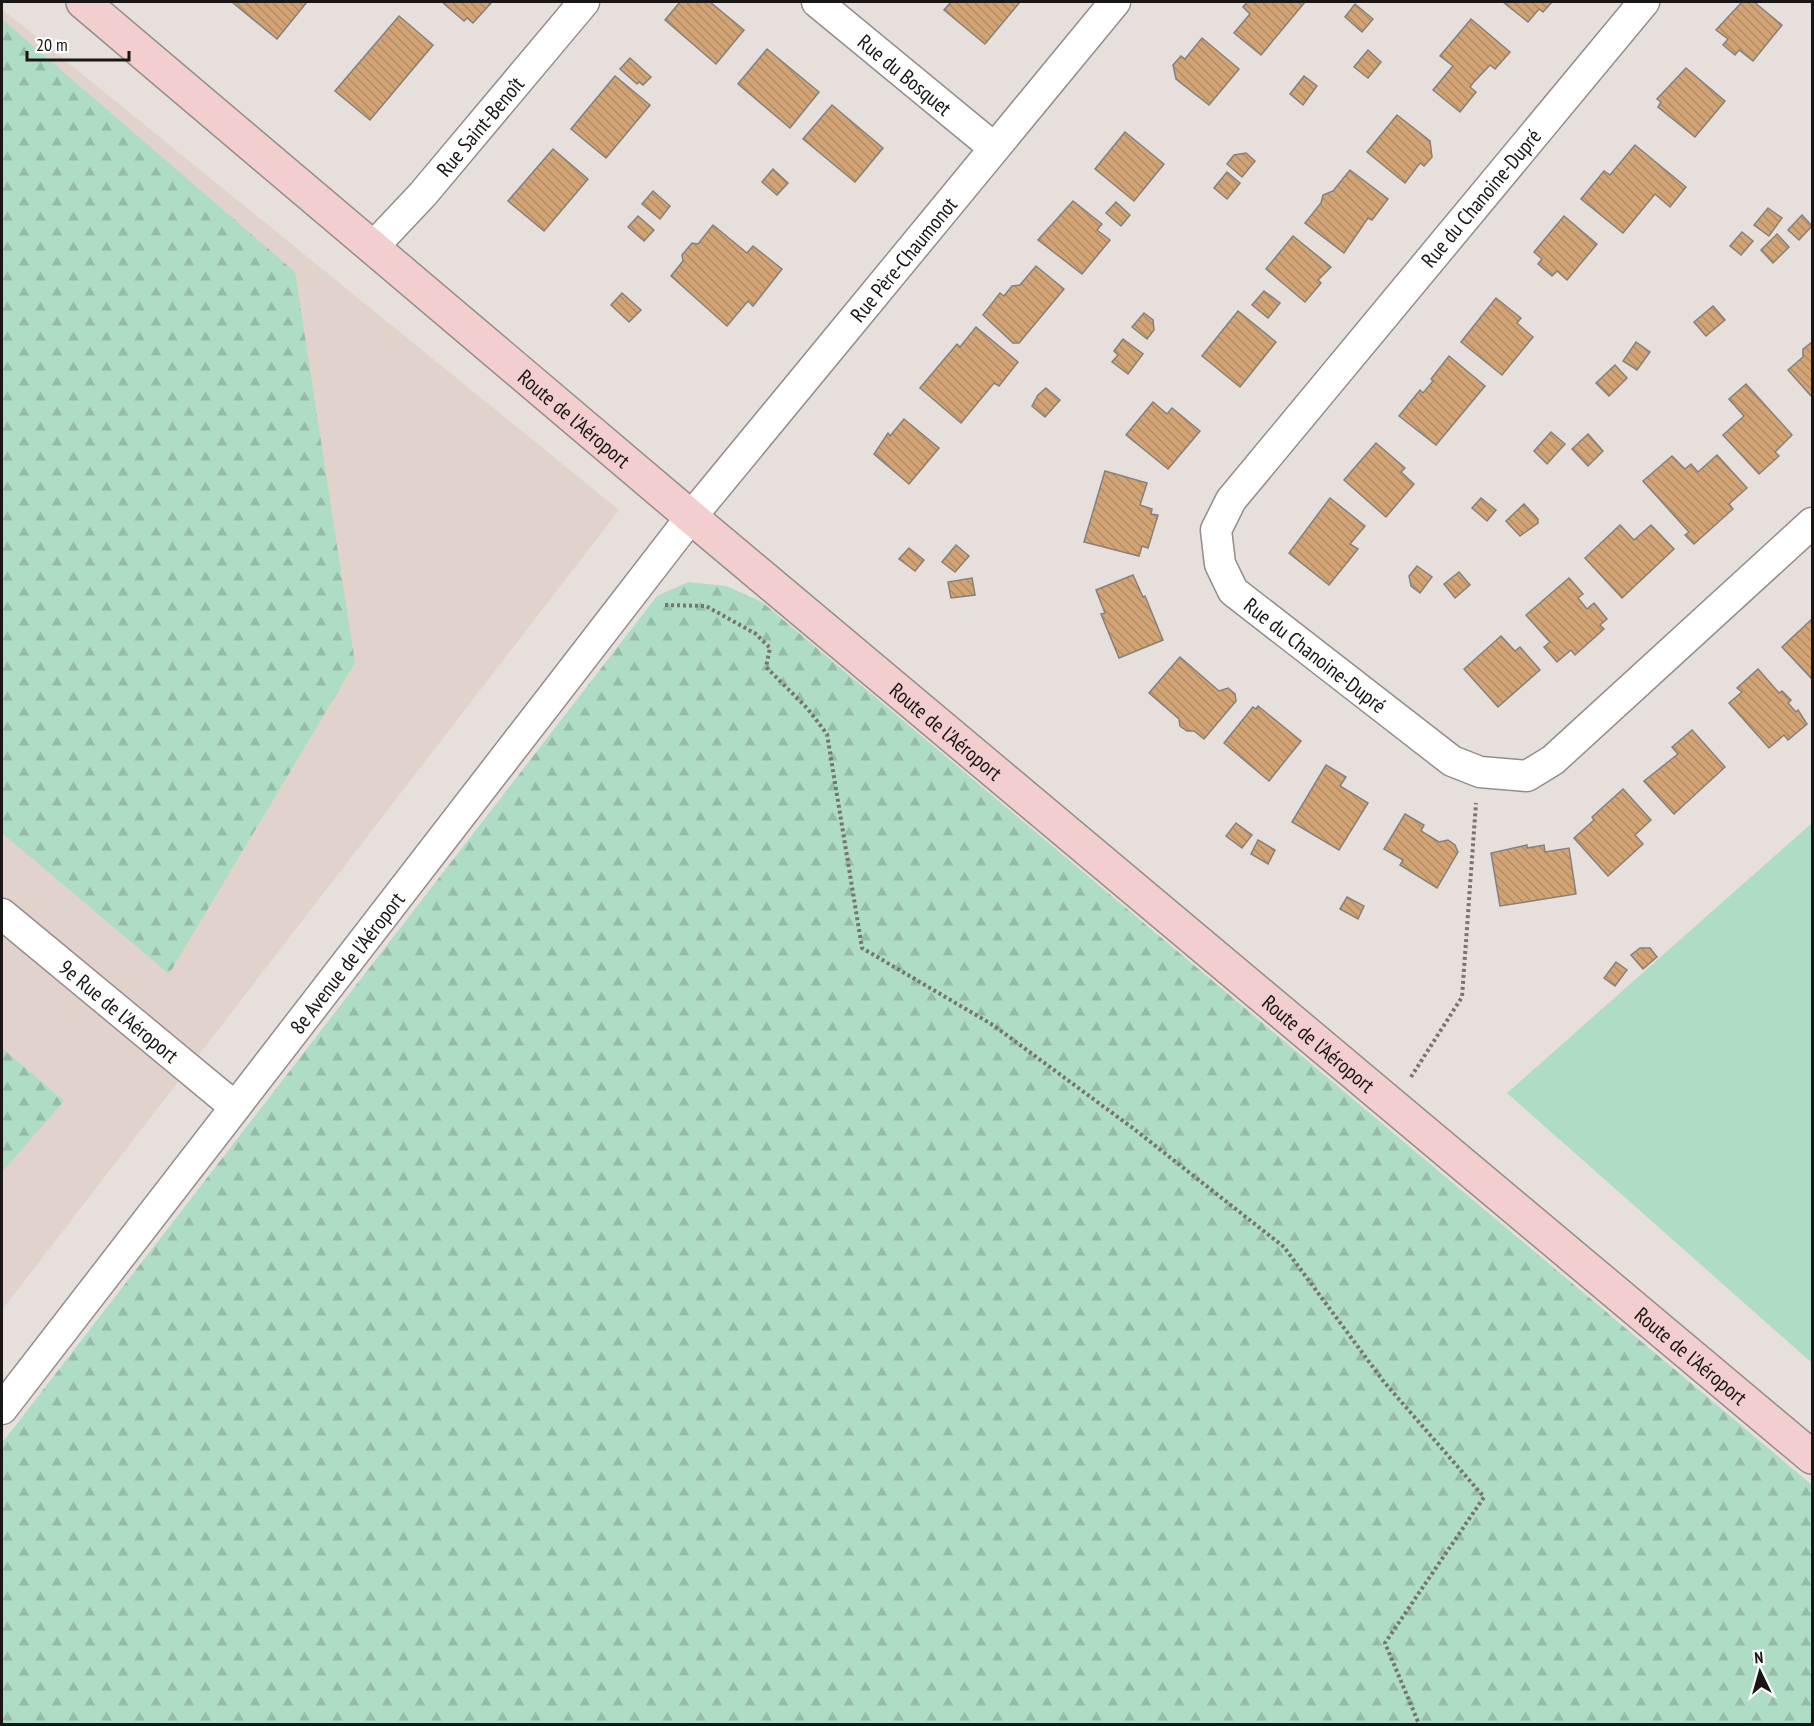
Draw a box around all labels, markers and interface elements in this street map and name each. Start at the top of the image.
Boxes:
scale bar [27,24,129,62]
street label: Rue du Bosquet [852,28,958,121]
text: 20 m [36,33,68,56]
street label: Rue Saint-Benoît [430,70,530,182]
street label: Rue du Chanoine-Dupré [1415,123,1547,273]
street label: Rue Père-Chaumonot [844,191,963,327]
street label: Route de l'Aéroport [513,363,636,473]
street label: Rue du Chanoine-Dupré [1239,591,1392,719]
street label: Route de l'Aéroport [885,676,1008,786]
street label: 8e Avenue de l'Aéroport [284,886,410,1039]
street label: 9e Rue de l'Aéroport [54,954,185,1068]
street label: Route de l'Aéroport [1257,988,1381,1098]
street label: Route de l'Aéroport [1629,1301,1753,1411]
north arrow [1730,1642,1790,1702]
text: N [1754,1647,1764,1667]

